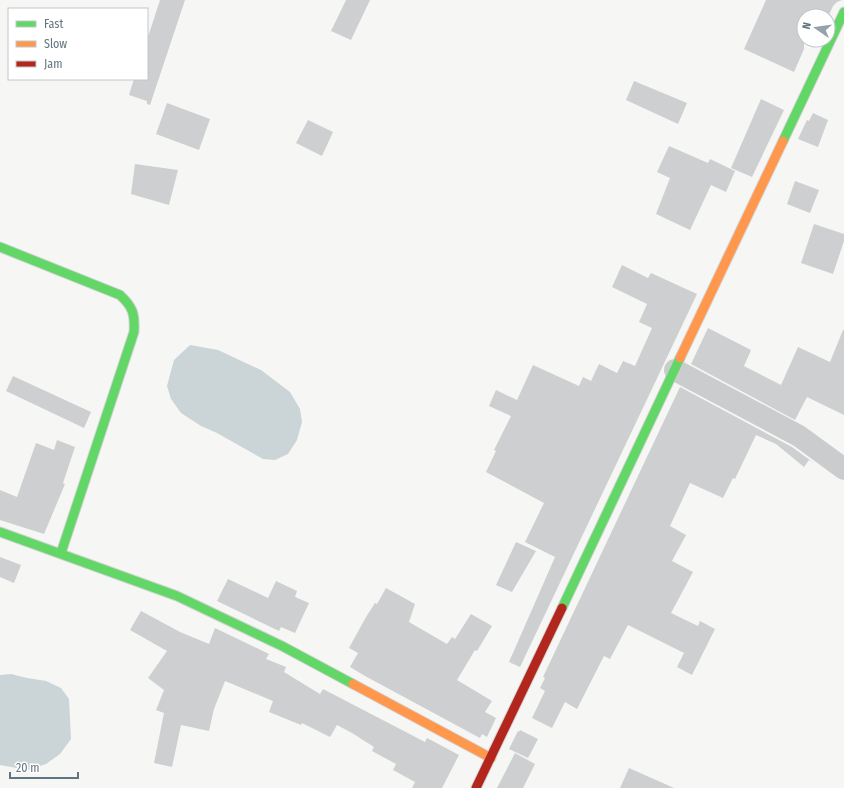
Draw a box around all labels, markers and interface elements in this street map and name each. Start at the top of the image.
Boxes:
legend [8,8,148,80]
north arrow [796,8,836,48]
text: Fast [44,17,63,31]
text: N [800,21,814,31]
text: Slow [44,37,67,51]
text: Jam [44,57,62,71]
scale bar [10,754,78,780]
text: 20 m [16,761,40,775]

